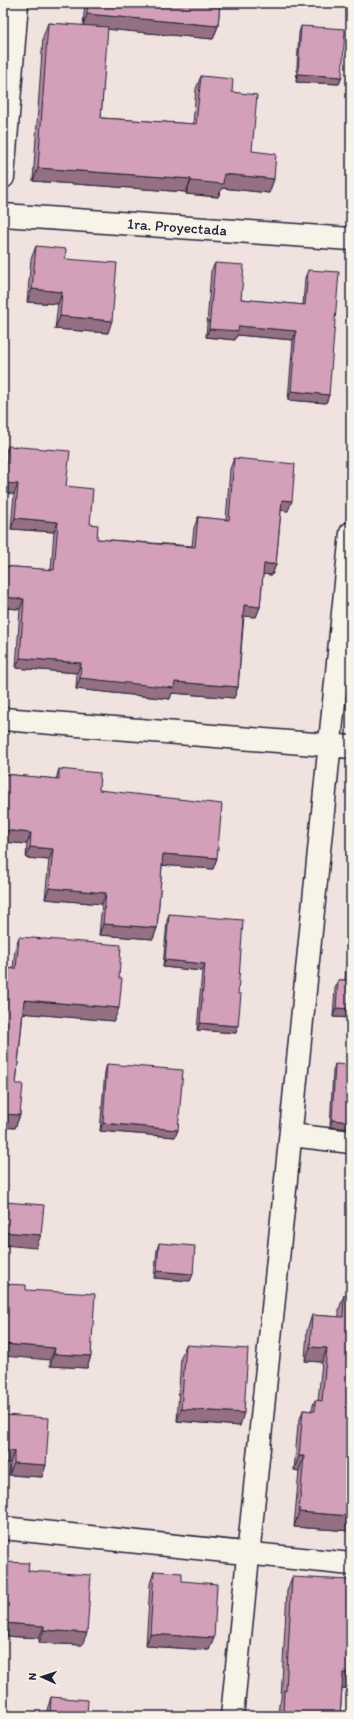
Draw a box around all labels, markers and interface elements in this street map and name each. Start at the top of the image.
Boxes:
street label: 1ra. Proyectada [127,215,228,240]
north arrow [22,1657,62,1697]
text: N [26,1672,39,1681]

